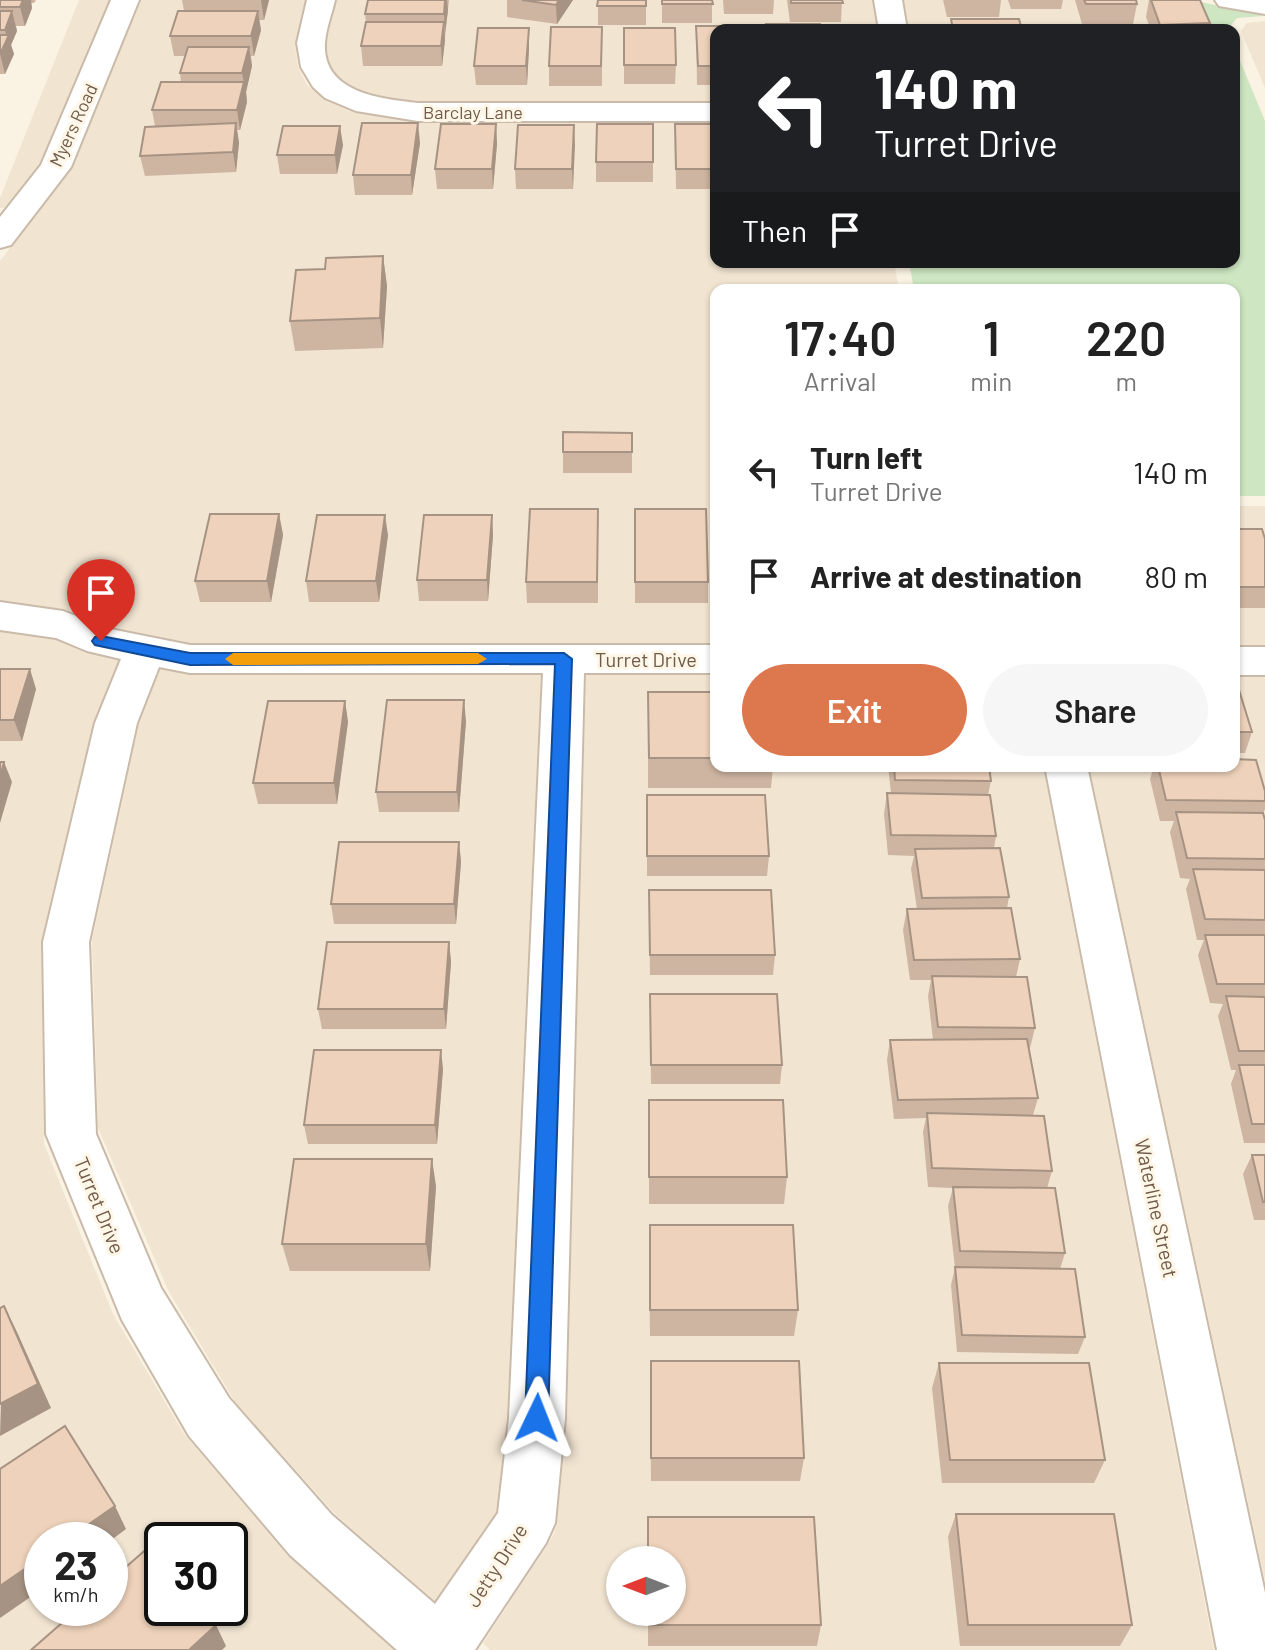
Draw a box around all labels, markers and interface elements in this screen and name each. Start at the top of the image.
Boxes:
text: 140 m [874,53,1018,120]
icon: left [742,56,846,160]
street label: Myers Road [44,80,102,170]
street label: Barclay Lane [423,101,523,123]
text: Turret Drive [874,121,1058,164]
icon: arrive [823,208,867,252]
text: Then [742,212,807,248]
text: 17:40 [784,308,896,366]
text: 1 [983,308,1000,366]
text: 220 [1086,308,1166,366]
text: Arrival [804,365,876,396]
text: min [970,365,1012,396]
text: m [1115,365,1137,396]
text: Turn left [810,439,923,475]
icon: left [742,450,786,494]
text: 140 m [1133,454,1208,490]
text: Turret Drive [810,475,943,506]
icon: arrive [742,554,786,598]
text: Arrive at destination [810,558,1082,594]
text: 80 m [1145,558,1208,594]
pin [67,559,135,641]
icon: arrive [79,571,123,615]
street label: Turret Drive [595,647,697,671]
button: Exit [742,664,967,756]
button: Share [983,664,1208,756]
street label: Waterline Street [1131,1136,1183,1280]
street label: Turret Drive [70,1153,130,1257]
position arrow [495,1376,579,1460]
street label: Jetty Drive [460,1519,532,1611]
speed limit sign: 30 [144,1522,248,1626]
text: 23 [54,1540,98,1588]
north arrow [606,1546,686,1626]
map controls [606,1546,686,1626]
text: km/h [53,1582,99,1606]

